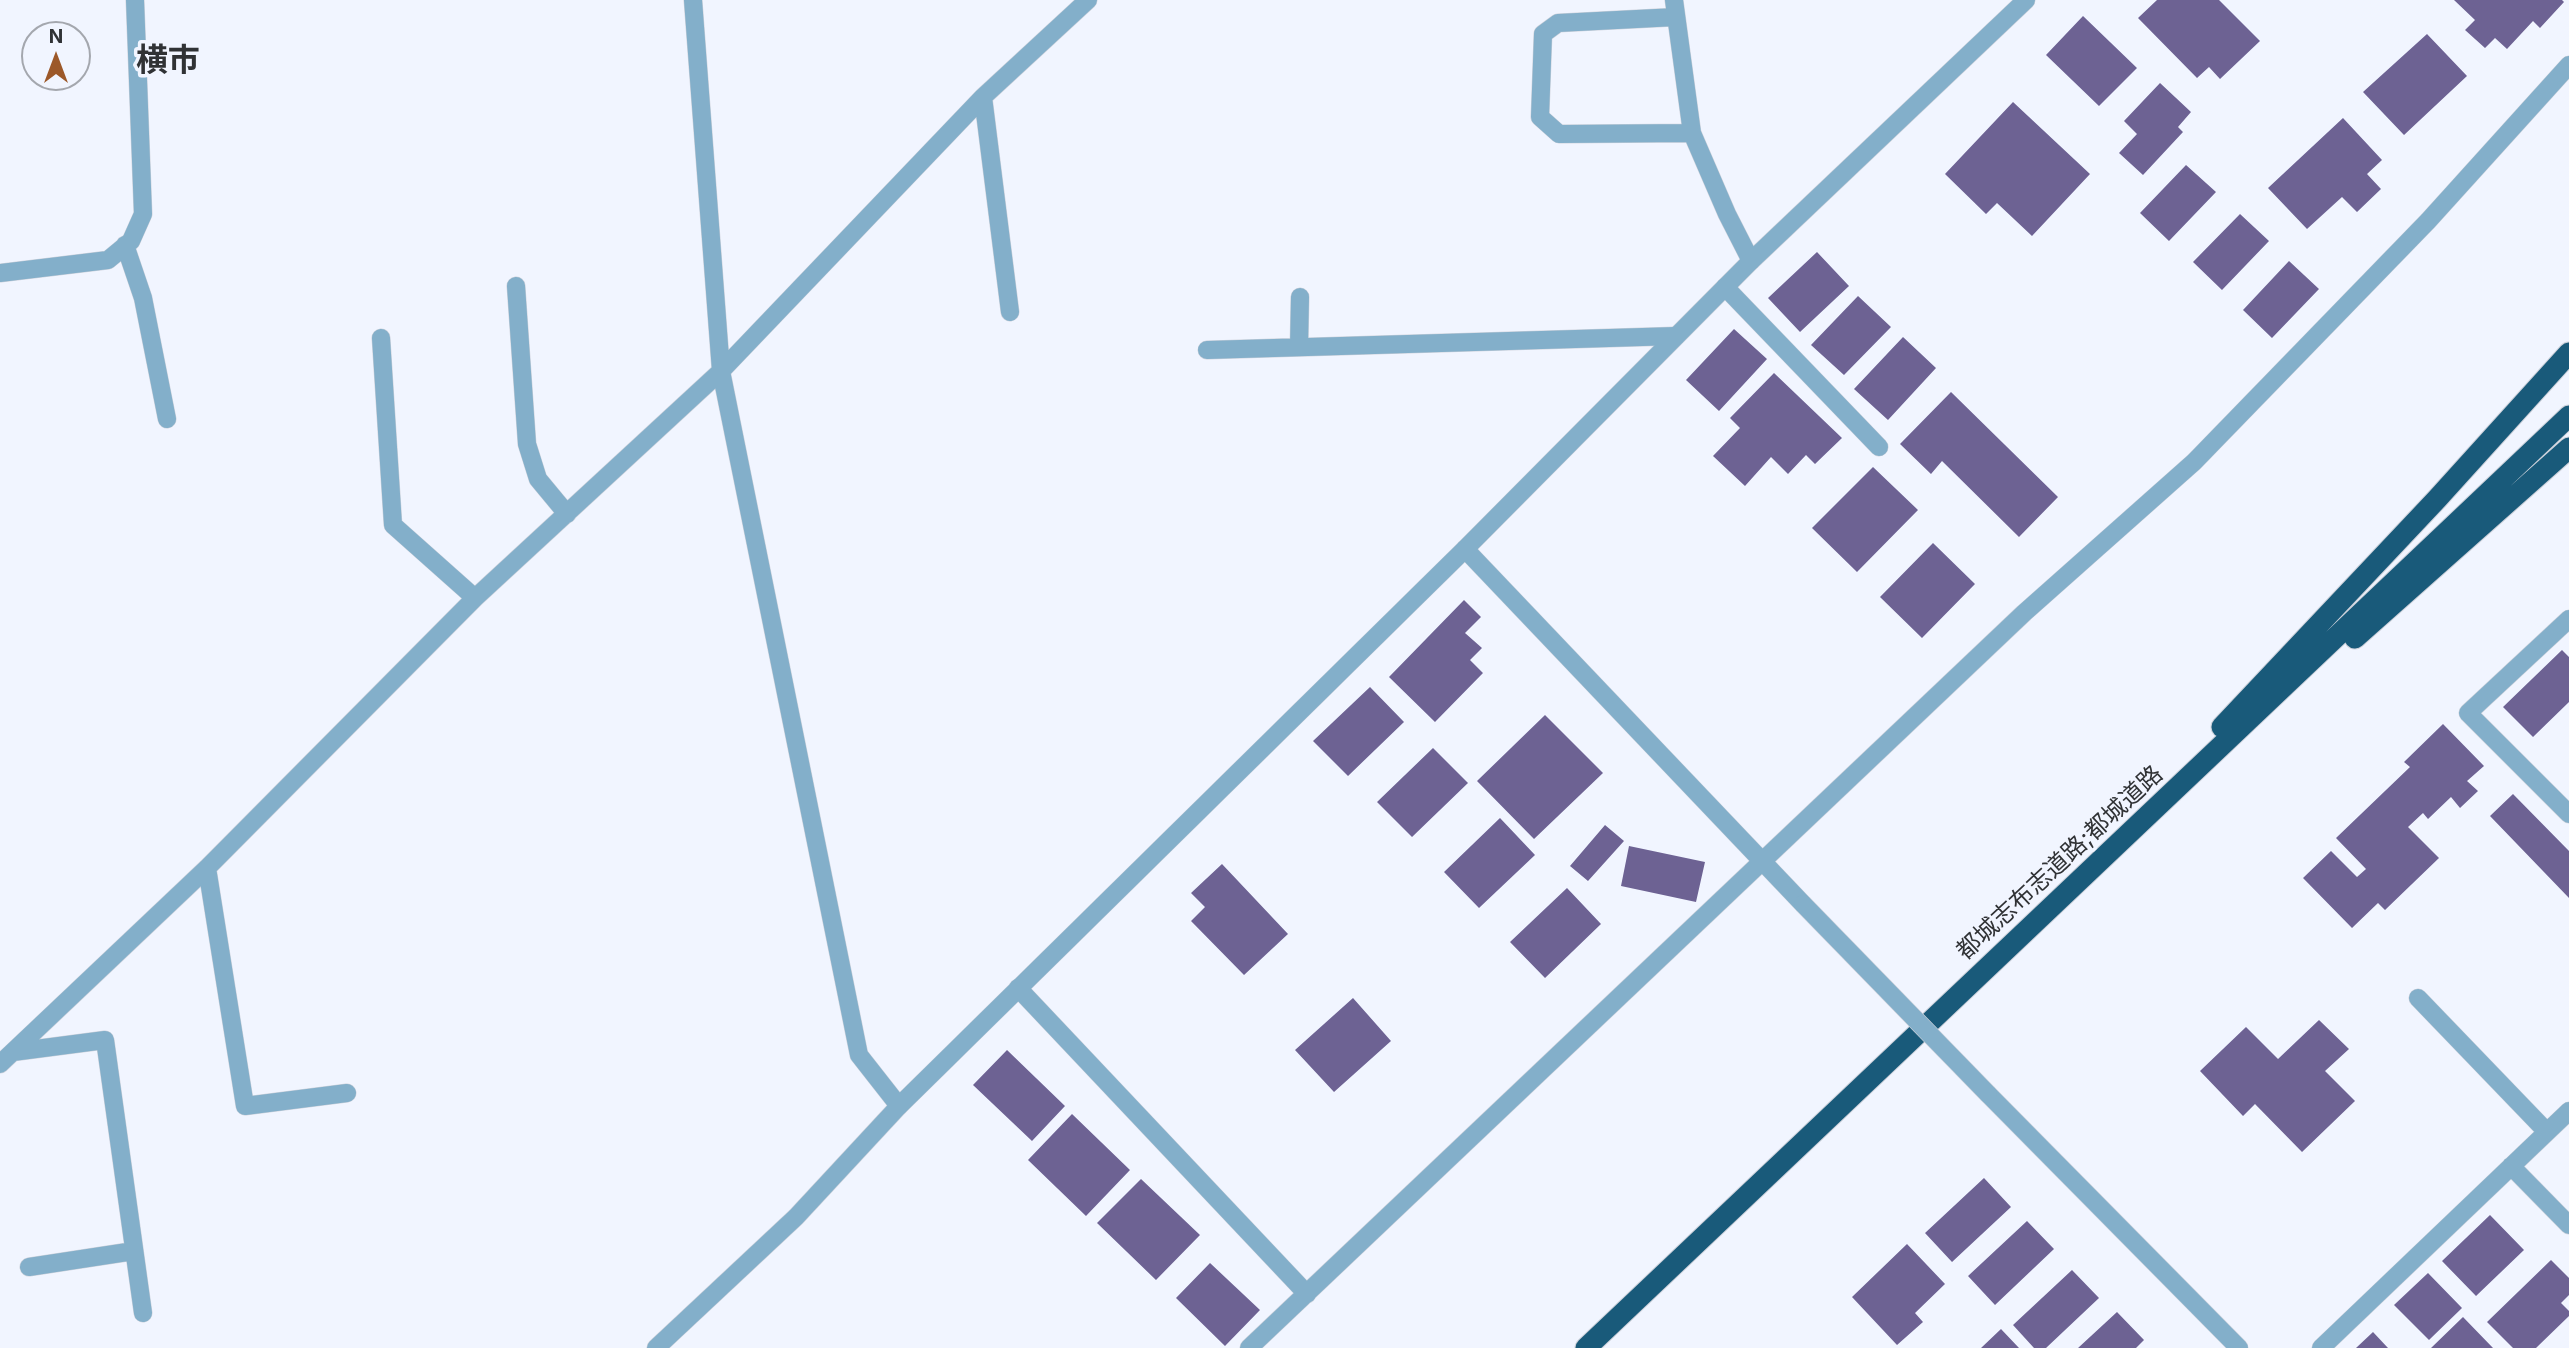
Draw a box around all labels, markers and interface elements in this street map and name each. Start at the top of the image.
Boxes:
north arrow [21,21,91,91]
text: N [49,25,63,48]
district label: 横市 [136,42,200,80]
street label: 都城志布志道路;都城道路 [1951,760,2169,966]

